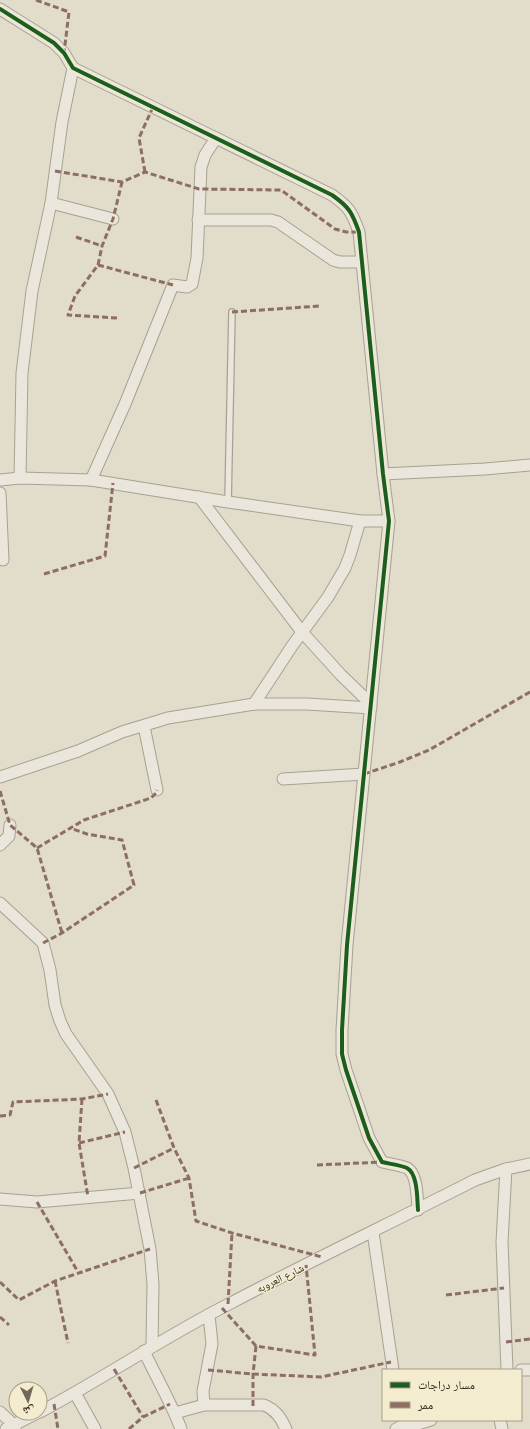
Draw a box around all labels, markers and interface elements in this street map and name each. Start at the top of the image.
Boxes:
street label: شارع العروبه [254,1260,306,1296]
legend [382,1369,522,1421]
text: مسار دراجات [418,1377,475,1392]
north arrow [8,1381,48,1421]
text: ممر [417,1397,433,1412]
text: ش [22,1402,35,1418]

